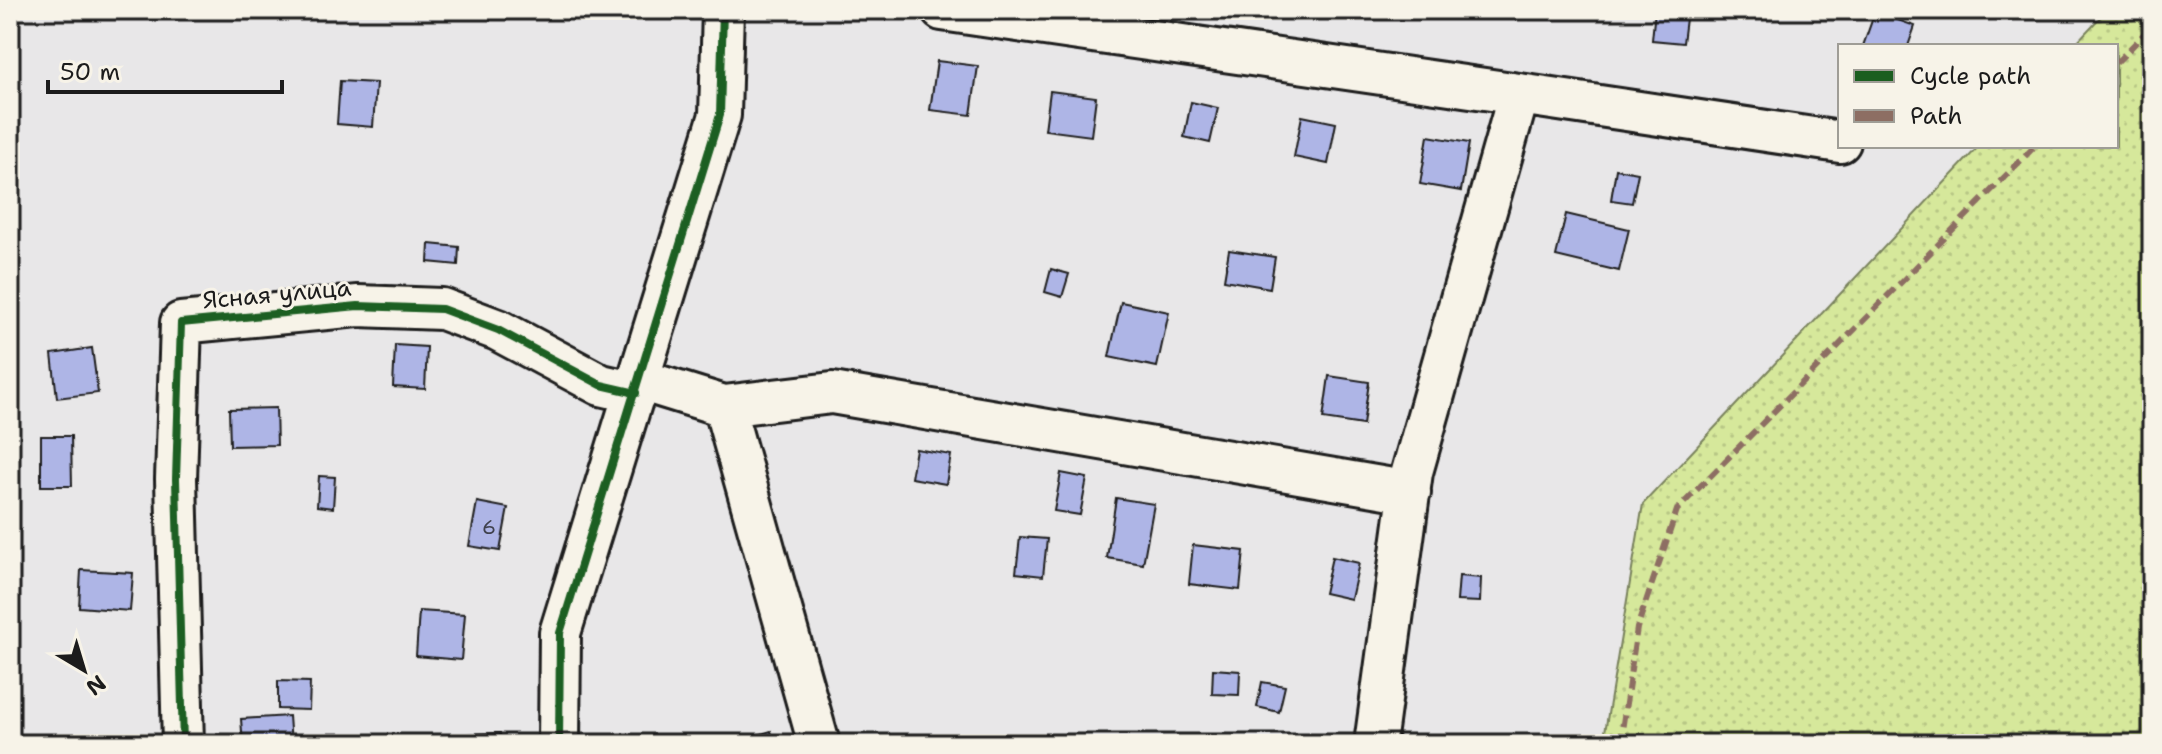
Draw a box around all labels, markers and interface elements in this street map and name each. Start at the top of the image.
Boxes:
scale bar [48,44,282,94]
legend [1838,44,2118,148]
text: 50 m [60,56,120,88]
text: Cycle path [1910,60,2031,92]
text: Path [1910,100,1962,132]
street label: Ясная улица [201,272,353,316]
house number: 6 [482,514,496,540]
north arrow [44,630,124,710]
text: N [80,669,112,702]

